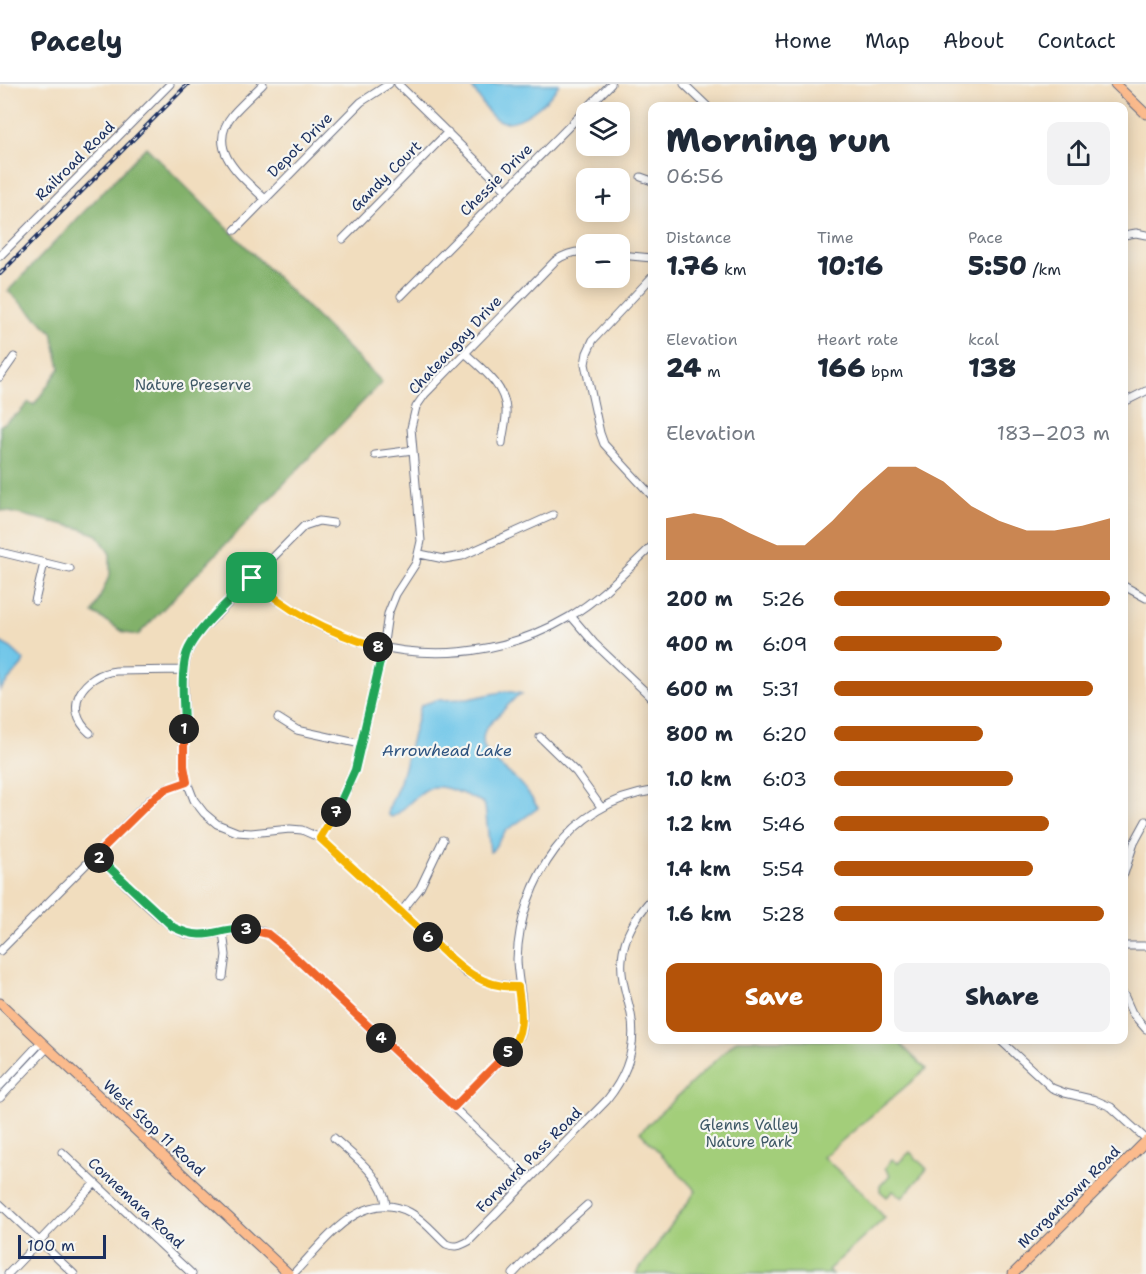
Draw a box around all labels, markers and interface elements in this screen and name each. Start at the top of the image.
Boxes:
text: Pacely [30,22,123,60]
text: Home [774,27,832,55]
text: Map [865,27,910,55]
text: About [943,27,1004,55]
text: Contact [1037,27,1116,55]
map controls [576,102,630,288]
button: layers [576,102,630,156]
street label: Depot Drive [263,108,337,182]
street label: Railroad Road [31,117,119,205]
text: Morning run [666,118,890,163]
button: share [1047,122,1110,185]
street label: Gandy Court [346,136,426,216]
street label: Chessie Drive [455,139,537,221]
text: 06:56 [666,163,724,189]
button: + [576,168,630,222]
text: Distance [666,227,732,248]
text: Time [817,227,854,248]
text: Pace [968,227,1003,248]
button: − [576,234,630,288]
text: 1.76 [666,248,719,283]
text: 10:16 [817,248,883,283]
text: 5:50 [968,248,1027,283]
text: km [719,259,747,280]
text: /km [1027,259,1061,280]
street label: Chateaugay Drive [404,291,506,399]
text: Elevation [666,329,738,350]
text: Heart rate [817,329,899,350]
text: kcal [968,329,999,350]
text: 24 [666,350,702,385]
text: 166 [817,350,866,385]
text: 138 [968,350,1016,385]
text: m [702,361,721,382]
text: bpm [866,361,903,382]
park label: Nature Preserve [135,375,251,395]
text: Elevation [666,420,756,446]
text: 183–203 m [997,420,1110,446]
pin [226,552,277,603]
icon: arrive [235,561,268,594]
text: 200 m [666,586,733,612]
text: 5:26 [762,586,805,612]
text: 400 m [666,631,733,657]
text: 6:09 [762,631,808,657]
pin: 8 [363,632,393,662]
text: 8 [372,636,384,657]
text: 600 m [666,676,733,702]
text: 5:31 [762,676,799,702]
pin: 1 [169,714,199,744]
text: 1 [180,718,188,739]
text: 800 m [666,721,733,747]
text: 6:20 [762,721,807,747]
water label: Arrowhead Lake [382,740,512,761]
text: 1.0 km [666,766,731,792]
text: 6:03 [762,766,807,792]
pin: 7 [321,797,351,827]
text: 7 [330,801,342,822]
text: 1.2 km [666,811,732,837]
text: 5:46 [762,811,805,837]
pin: 2 [84,843,114,873]
text: 2 [93,847,105,868]
text: 1.4 km [666,856,731,882]
text: 5:54 [762,856,804,882]
text: 1.6 km [666,901,732,927]
text: 5:28 [762,901,805,927]
pin: 3 [231,914,261,944]
text: 3 [240,918,252,939]
pin: 6 [413,922,443,952]
text: 6 [422,926,434,947]
button: Save [666,963,882,1032]
button: Share [894,963,1110,1032]
pin: 4 [366,1023,396,1053]
text: 4 [375,1027,387,1048]
pin: 5 [493,1037,523,1067]
text: 5 [503,1041,513,1062]
street label: West Stop 11 Road [99,1075,210,1181]
street label: Forward Pass Road [472,1103,586,1217]
park label: Glenns Valley Nature Park [700,1115,798,1152]
street label: Morgantown Road [1013,1141,1125,1253]
street label: Connemara Road [84,1153,189,1253]
scale bar [18,1232,106,1260]
text: 100 m [27,1235,75,1256]

